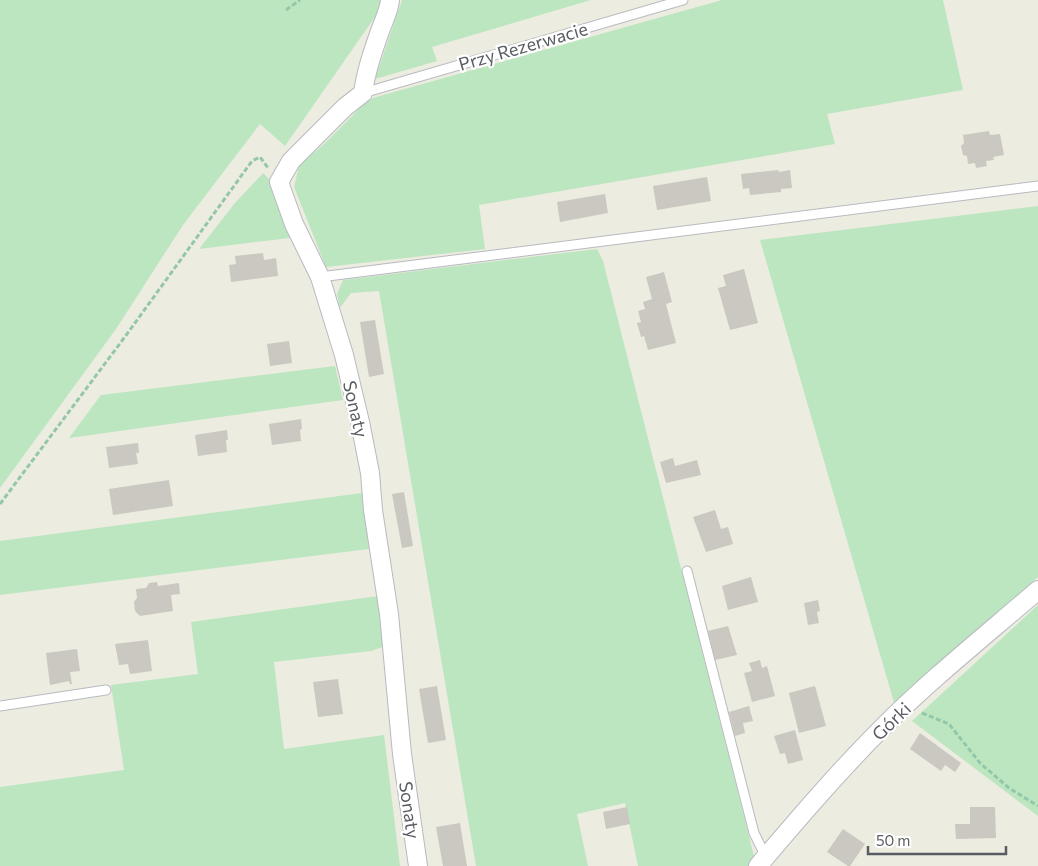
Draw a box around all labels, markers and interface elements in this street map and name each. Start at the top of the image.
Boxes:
street label: Przy Rezerwacie [456,17,590,75]
street label: Sonaty [339,378,373,440]
street label: Górki [867,697,915,745]
street label: Sonaty [395,780,425,840]
scale bar [868,824,1006,856]
text: 50 m [876,831,910,849]

